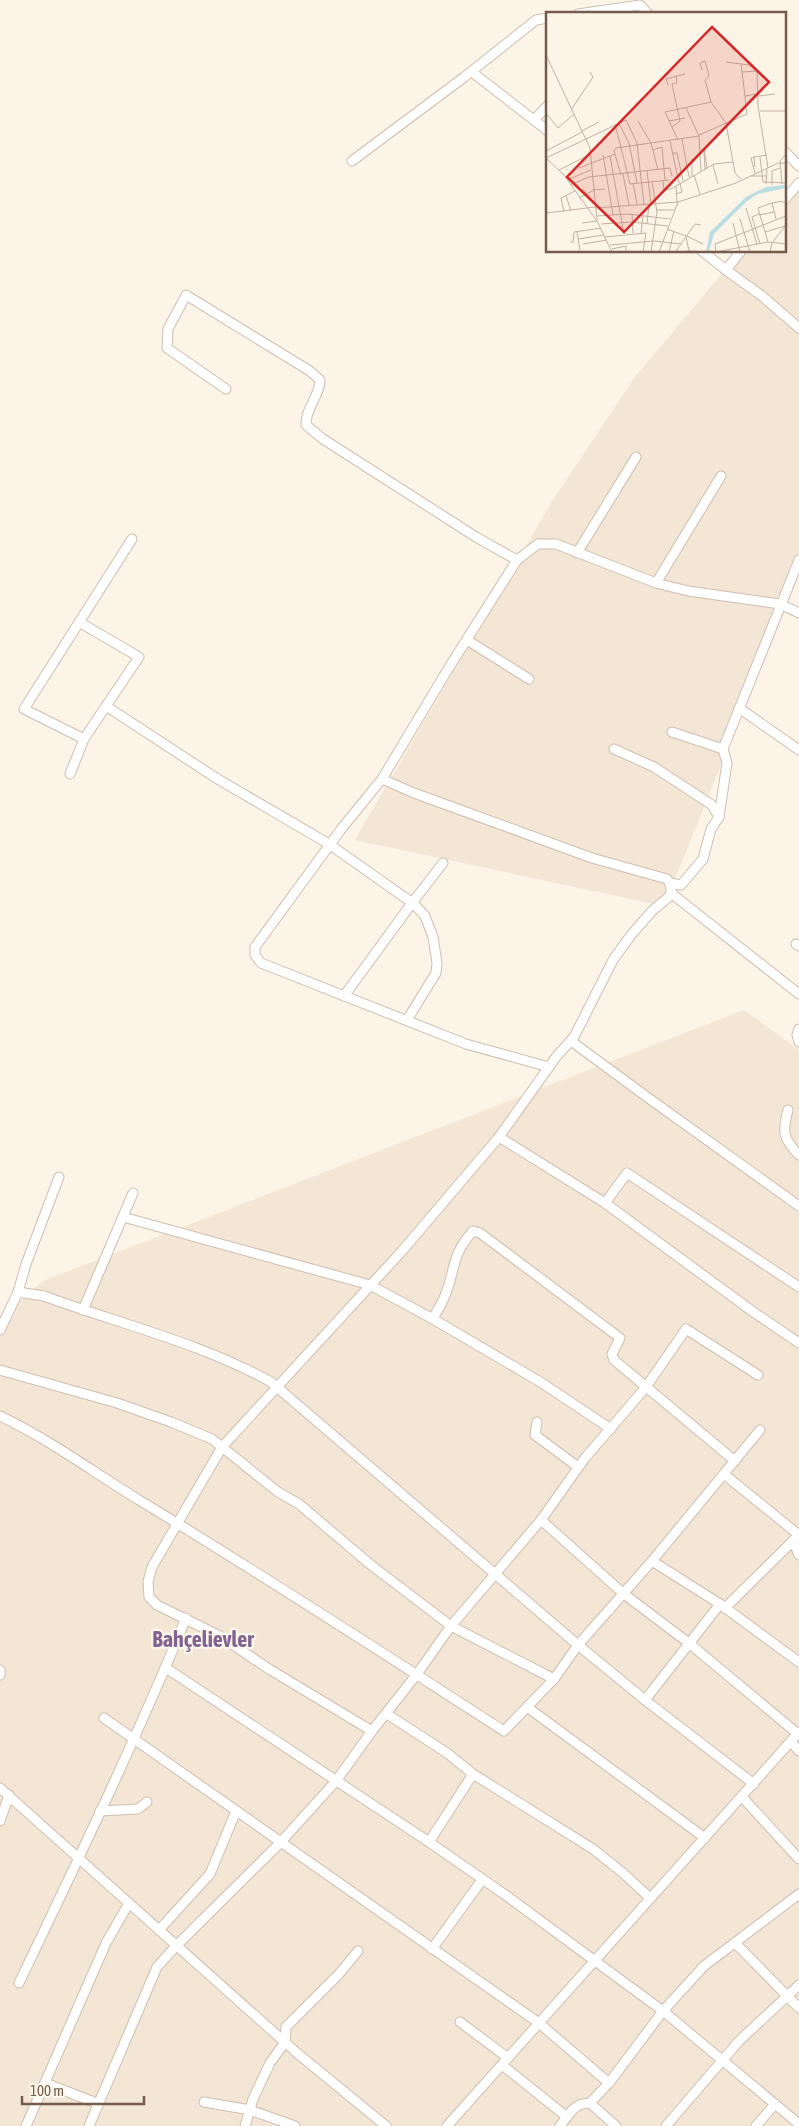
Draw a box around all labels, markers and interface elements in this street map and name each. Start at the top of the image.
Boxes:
inset map [546,12,786,252]
district label: Bahçelievler [152,1626,254,1652]
scale bar [22,2074,145,2106]
text: 100 m [30,2082,64,2099]

